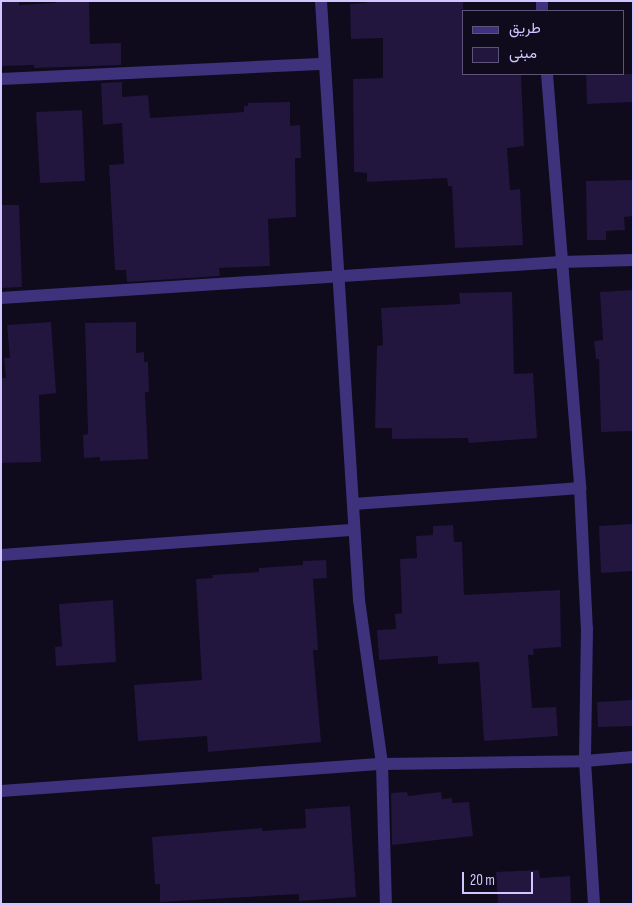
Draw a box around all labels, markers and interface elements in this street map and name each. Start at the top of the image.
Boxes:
legend [462,10,624,75]
text: طريق [509,19,541,38]
text: مبنى [509,44,537,63]
scale bar [464,862,535,894]
text: 20 m [470,871,495,890]

